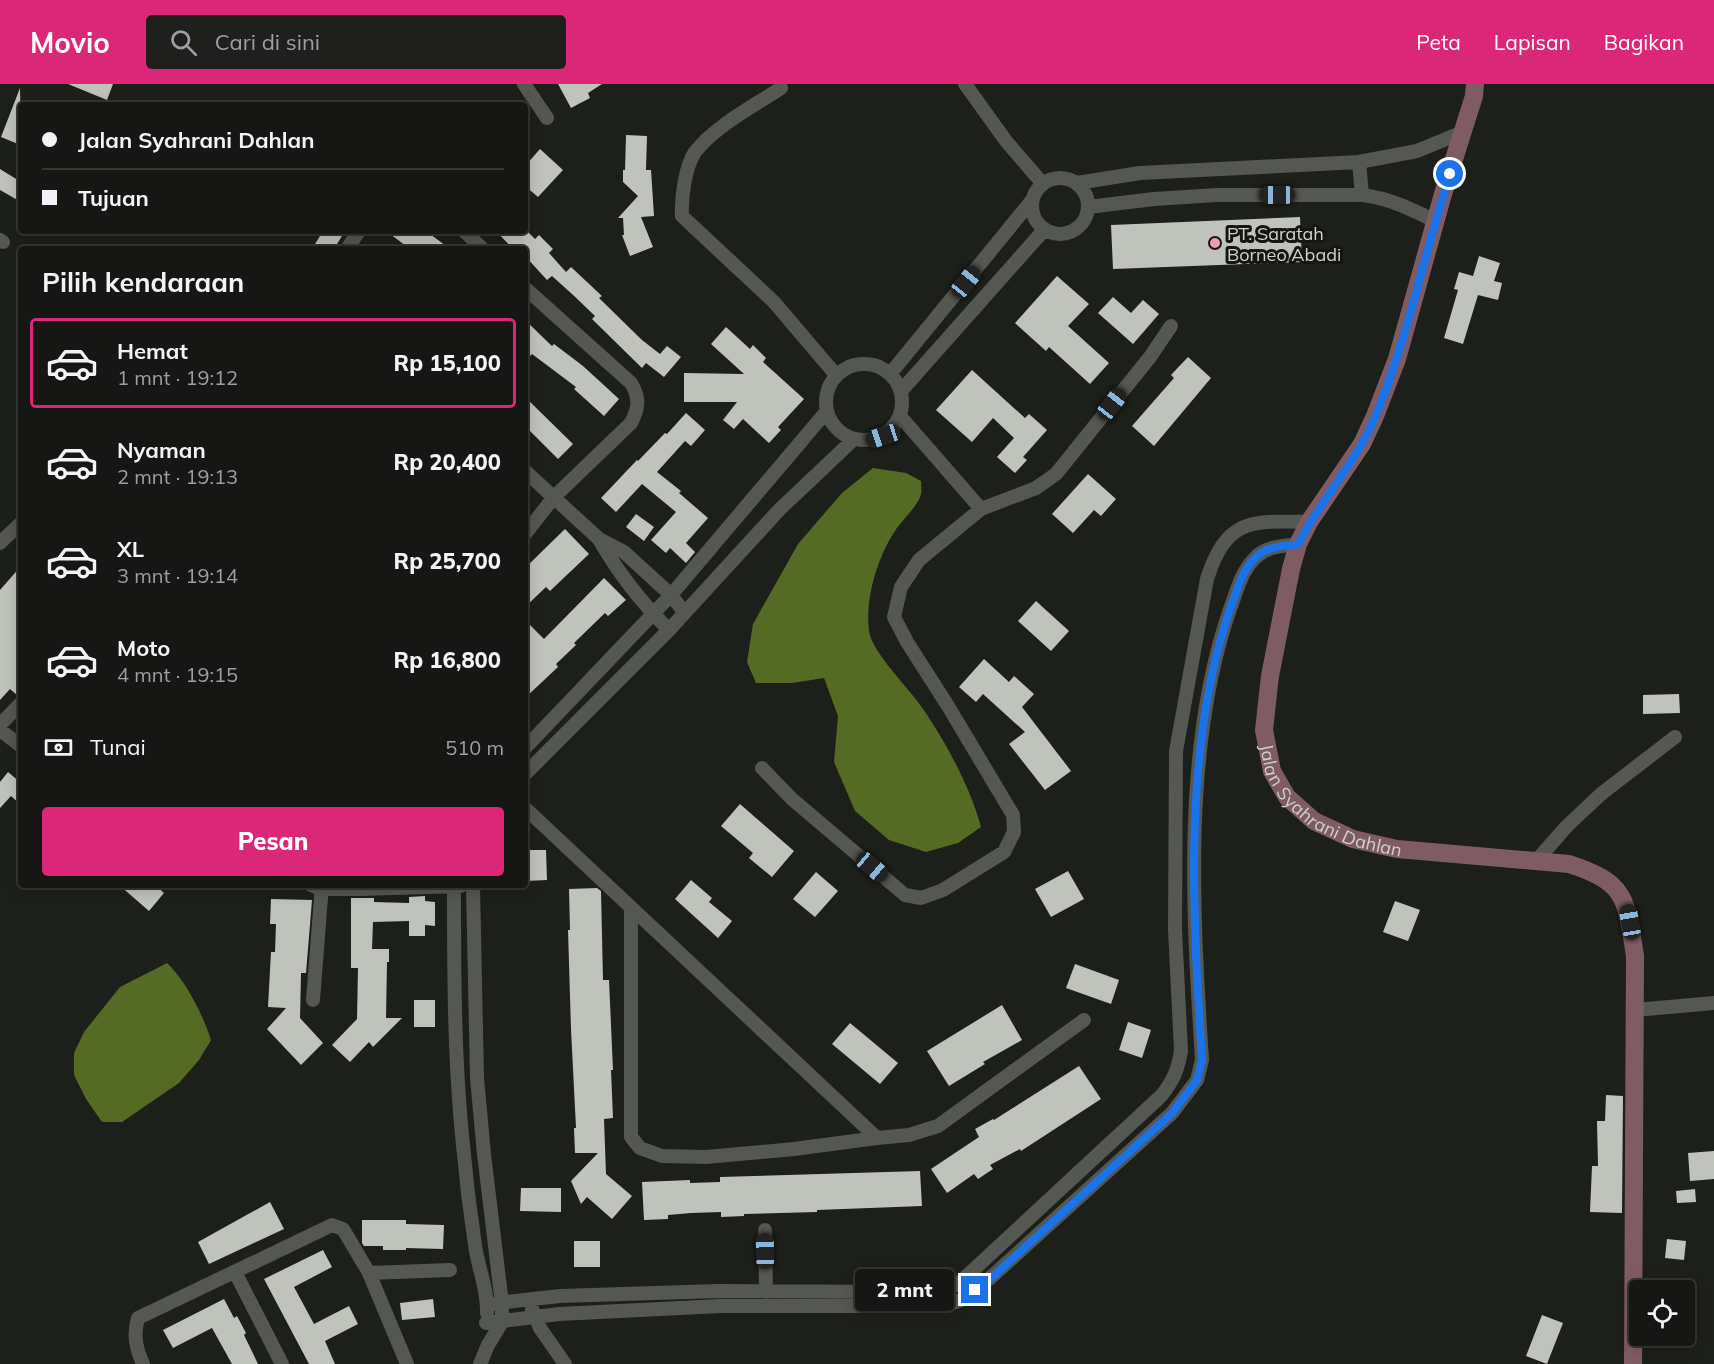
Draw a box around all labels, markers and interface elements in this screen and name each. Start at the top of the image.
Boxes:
search box [146,15,566,69]
text: Movio [30,25,110,60]
icon: search [167,26,200,59]
text: Cari di sini [215,28,320,56]
text: Peta [1416,29,1461,55]
text: Lapisan [1494,29,1571,55]
text: Bagikan [1604,29,1684,55]
text: Jalan Syahrani Dahlan [78,126,314,154]
route start [1436,160,1463,187]
text: Tujuan [78,184,149,212]
car [1259,186,1295,204]
place label: PT. Saratah Borneo Abadi [1227,222,1341,266]
marker: PT. Saratah Borneo Abadi [1208,236,1222,250]
car [948,262,984,302]
text: Pilih kendaraan [42,265,244,299]
icon: car [45,336,99,390]
text: Hemat [117,337,188,365]
text: Rp 15,100 [394,349,501,377]
text: 1 mnt · 19:12 [117,365,238,390]
car [1094,384,1130,424]
car [863,422,903,450]
icon: car [45,435,99,489]
text: Nyaman [117,436,206,464]
text: Rp 20,400 [394,448,501,476]
text: 2 mnt · 19:13 [117,464,238,489]
icon: car [45,534,99,588]
text: XL [117,535,144,563]
text: Rp 25,700 [394,547,501,575]
text: 3 mnt · 19:14 [117,563,238,588]
icon: car [45,633,99,687]
text: Moto [117,634,170,662]
text: Rp 16,800 [394,646,501,674]
text: 4 mnt · 19:15 [117,662,238,687]
icon: cash [42,731,75,764]
text: Tunai [90,733,146,761]
text: 510 m [445,735,504,760]
street label: Jalan Syahrani Dahlan [1255,742,1404,861]
button: Pesan [42,807,504,876]
car [852,849,892,885]
car [1618,903,1642,941]
car [756,1233,774,1269]
callout: 2 mnt [855,1269,954,1311]
route end [961,1276,988,1303]
text: 2 mnt [876,1277,933,1302]
map controls [1629,1280,1695,1346]
button: locate [1629,1280,1695,1346]

